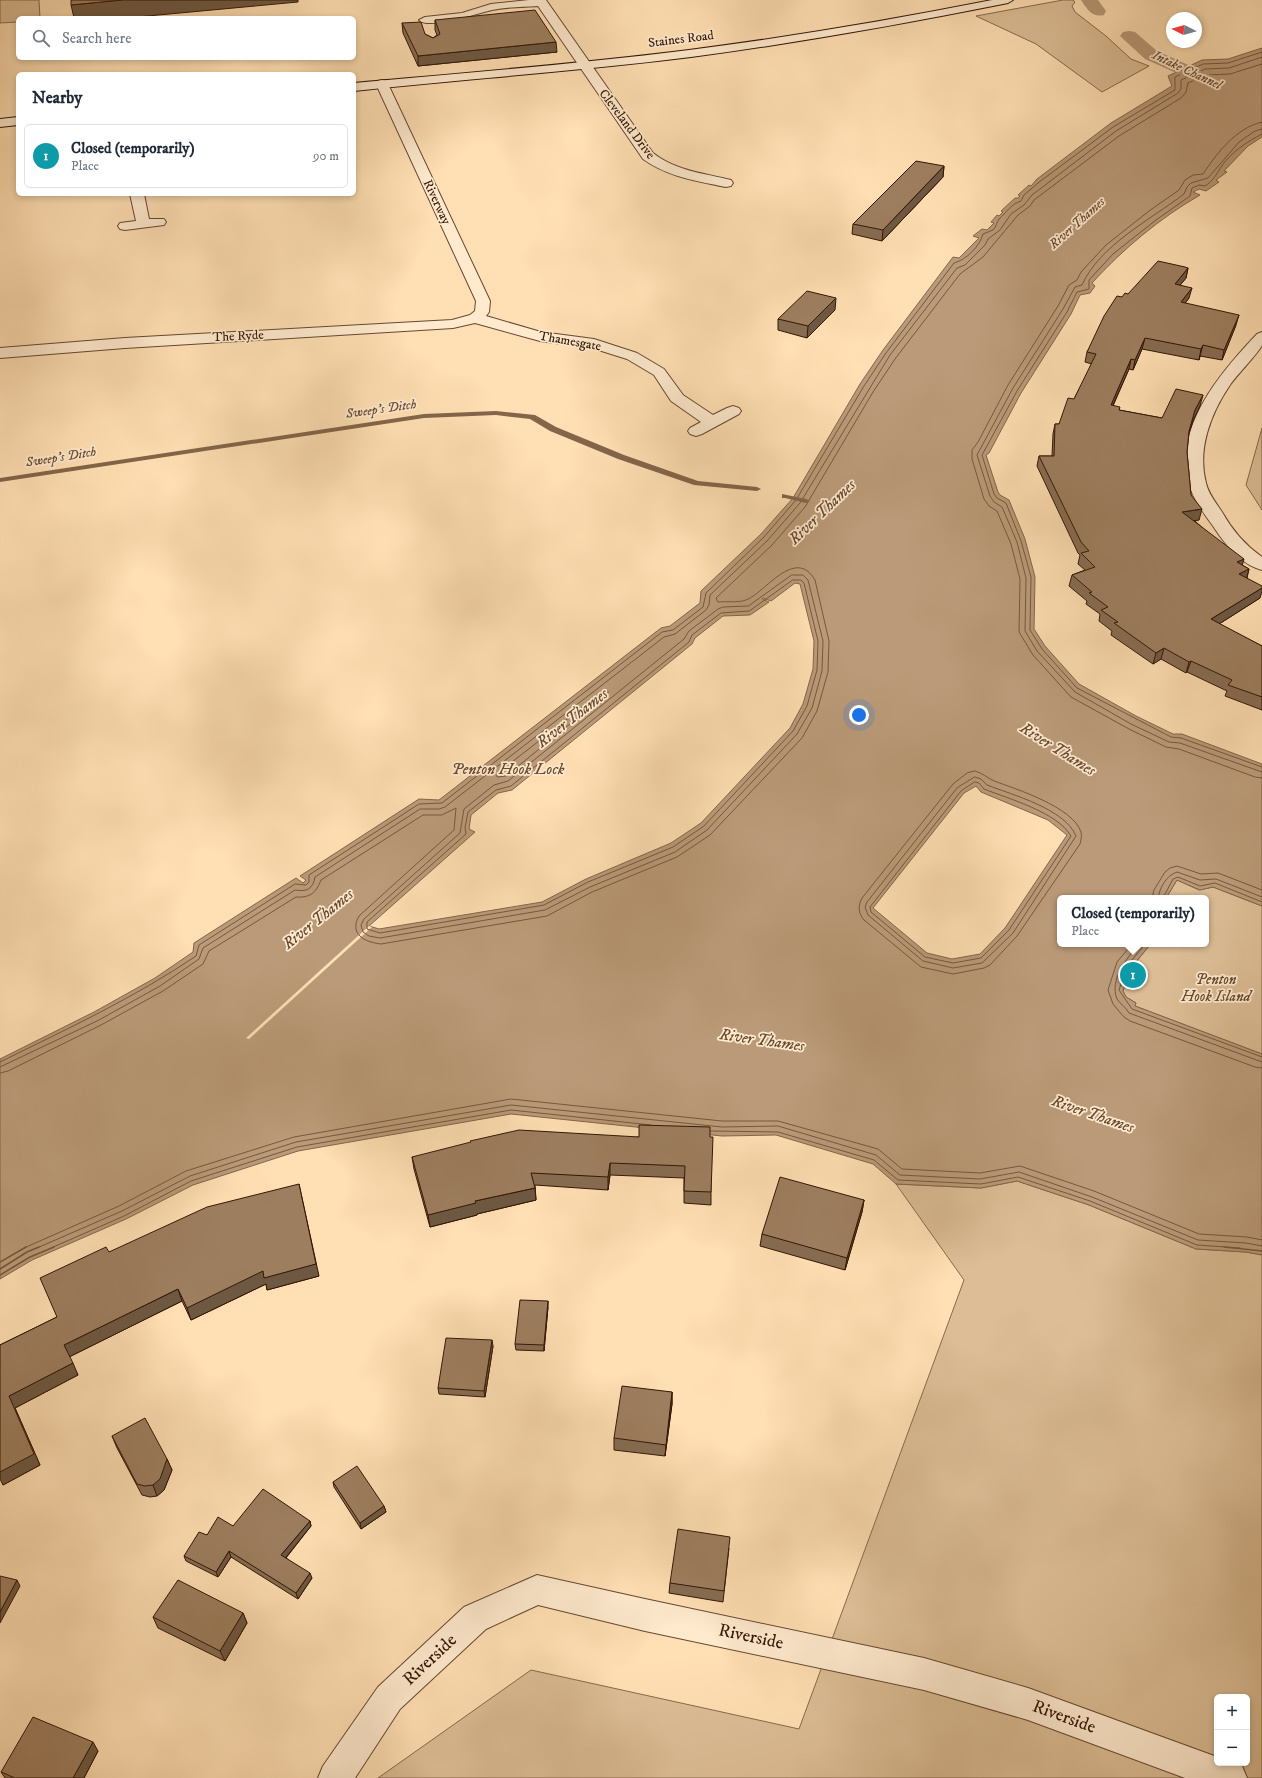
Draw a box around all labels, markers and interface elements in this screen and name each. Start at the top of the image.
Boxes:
north arrow [1166,12,1202,48]
search box [16,16,356,60]
icon: search [30,27,52,49]
street label: Staines Road [647,27,715,51]
text: Search here [62,29,131,48]
water label: Intake Channel [1149,47,1226,94]
street label: Cleveland Drive [596,86,658,162]
text: Nearby [32,87,82,109]
text: Closed (temporarily) [71,139,195,158]
text: 1 [44,148,48,164]
text: 90 m [313,148,339,164]
text: Place [71,158,99,174]
street label: Riverway [420,177,455,228]
water label: River Thames [1045,193,1109,253]
street label: The Ryde [212,327,264,345]
street label: Thamesgate [538,328,602,354]
water label: Sweep's Ditch [344,396,417,422]
water label: Sweep's Ditch [24,444,97,471]
water label: River Thames [784,474,861,550]
water label: River Thames [531,683,613,753]
your location [849,705,869,725]
water label: River Thames [1016,717,1101,781]
water label: Penton Hook Lock [452,759,565,779]
water label: River Thames [278,884,358,954]
popup [1057,895,1209,947]
text: Closed (temporarily) [1071,904,1195,923]
text: Place [1071,923,1099,939]
pin: 1 [1120,960,1146,990]
park label: Penton Hook Island [1180,970,1254,1006]
water label: River Thames [717,1024,807,1056]
water label: River Thames [1048,1090,1138,1138]
street label: Riverside [717,1619,785,1655]
street label: Riverside [398,1630,462,1690]
map controls [1214,1694,1250,1766]
button: + [1214,1694,1250,1730]
street label: Riverside [1029,1695,1099,1739]
button: − [1214,1730,1250,1766]

